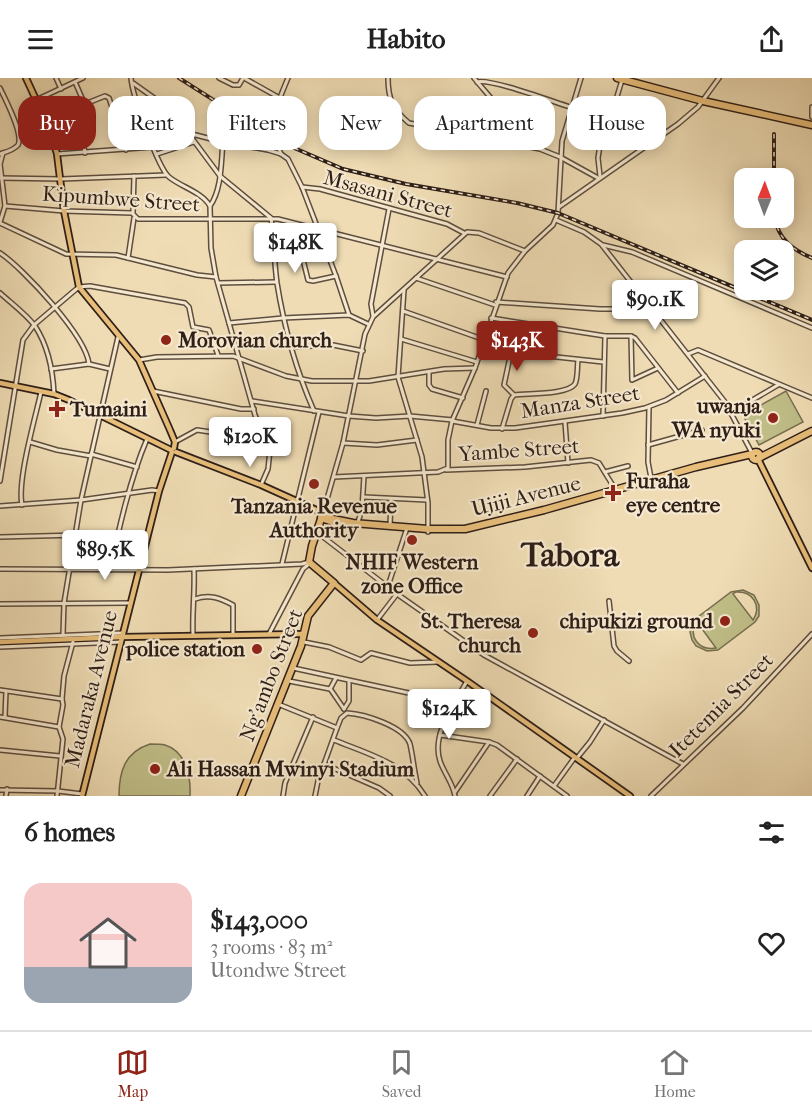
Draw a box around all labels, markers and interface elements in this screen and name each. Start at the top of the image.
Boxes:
icon: menu [24,23,57,56]
text: Habito [367,23,445,55]
icon: share [755,23,788,56]
chip: Buy [18,96,96,150]
chip: Rent [108,96,195,150]
chip: Filters [207,96,307,150]
chip: New [319,96,402,150]
chip: Apartment [414,96,555,150]
chip: House [567,96,666,150]
street label: Msasani Street [321,165,456,223]
north arrow [734,168,794,228]
map controls [734,168,794,300]
street label: Kipumbwe Street [41,182,201,217]
pin: $148K [253,223,337,274]
text: $148K [268,231,322,254]
button: layers [734,240,794,300]
pin: $90.1K [606,280,704,331]
text: $90.1K [626,288,684,311]
pin: $143K [475,321,559,372]
place label: Morovian church [177,328,332,352]
text: $143K [491,329,543,352]
marker: Morovian church [159,333,173,347]
street label: Manza Street [519,381,642,423]
place label: uwanja WA nyuki [671,394,762,442]
place label: Tumaini [69,397,148,421]
marker: Tumaini [48,400,66,418]
marker: uwanja WA nyuki [766,411,780,425]
pin: $120K [208,417,292,468]
text: $120K [223,425,277,448]
street label: Yambe Street [457,434,581,466]
place label: Furaha eye centre [625,469,721,517]
street label: Ujiji Avenue [469,471,583,521]
marker: Tanzania Revenue Authority [307,477,321,491]
marker: Furaha eye centre [604,484,622,502]
place label: Tanzania Revenue Authority [230,494,397,542]
pin: $89.5K [56,530,154,581]
marker: NHIF Western zone Office [405,533,419,547]
district label: Tabora [520,536,621,575]
text: $89.5K [76,538,134,561]
place label: NHIF Western zone Office [346,550,479,598]
street label: Ng’ambo Street [235,605,307,745]
street label: Madaraka Avenue [60,608,122,770]
place label: St. Theresa church [421,609,522,657]
place label: chipukizi ground [560,609,714,633]
marker: chipukizi ground [718,614,732,628]
marker: St. Theresa church [526,626,540,640]
place label: police station [125,637,246,661]
marker: police station [250,642,264,656]
street label: Itetemia Street [664,648,778,762]
pin: $124K [407,689,491,740]
text: $124K [422,697,476,720]
place label: Ali Hassan Mwinyi Stadium [165,757,415,781]
marker: Ali Hassan Mwinyi Stadium [148,762,162,776]
icon: filters [755,816,788,849]
text: 6 homes [24,817,115,848]
text: $143,000 [210,905,308,936]
icon: home [72,907,144,979]
icon: heart [755,927,788,960]
text: 3 rooms · 83 m² [210,936,333,959]
text: Utondwe Street [210,959,346,982]
tab: Map [116,1046,149,1101]
tab: Saved [382,1046,422,1101]
tab: Home [654,1046,696,1101]

